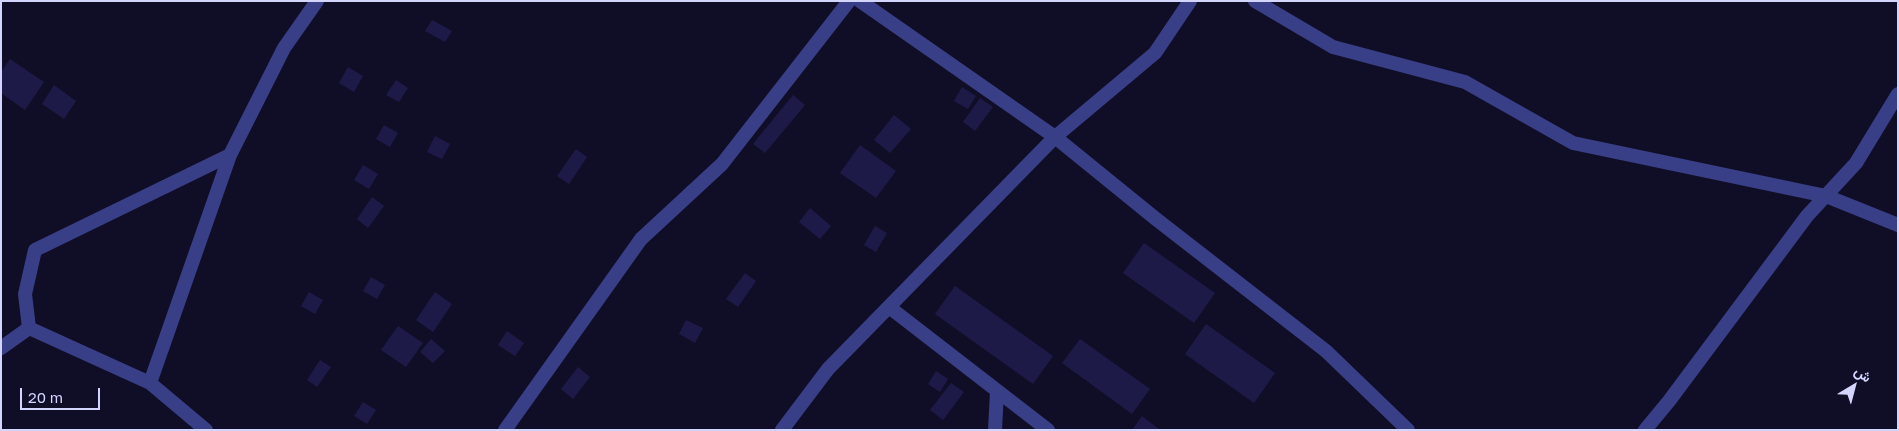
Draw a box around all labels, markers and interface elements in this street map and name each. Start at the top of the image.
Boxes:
north arrow [1829,361,1879,411]
text: ش [1851,362,1875,385]
scale bar [22,378,102,410]
text: 20 m [28,388,63,406]

